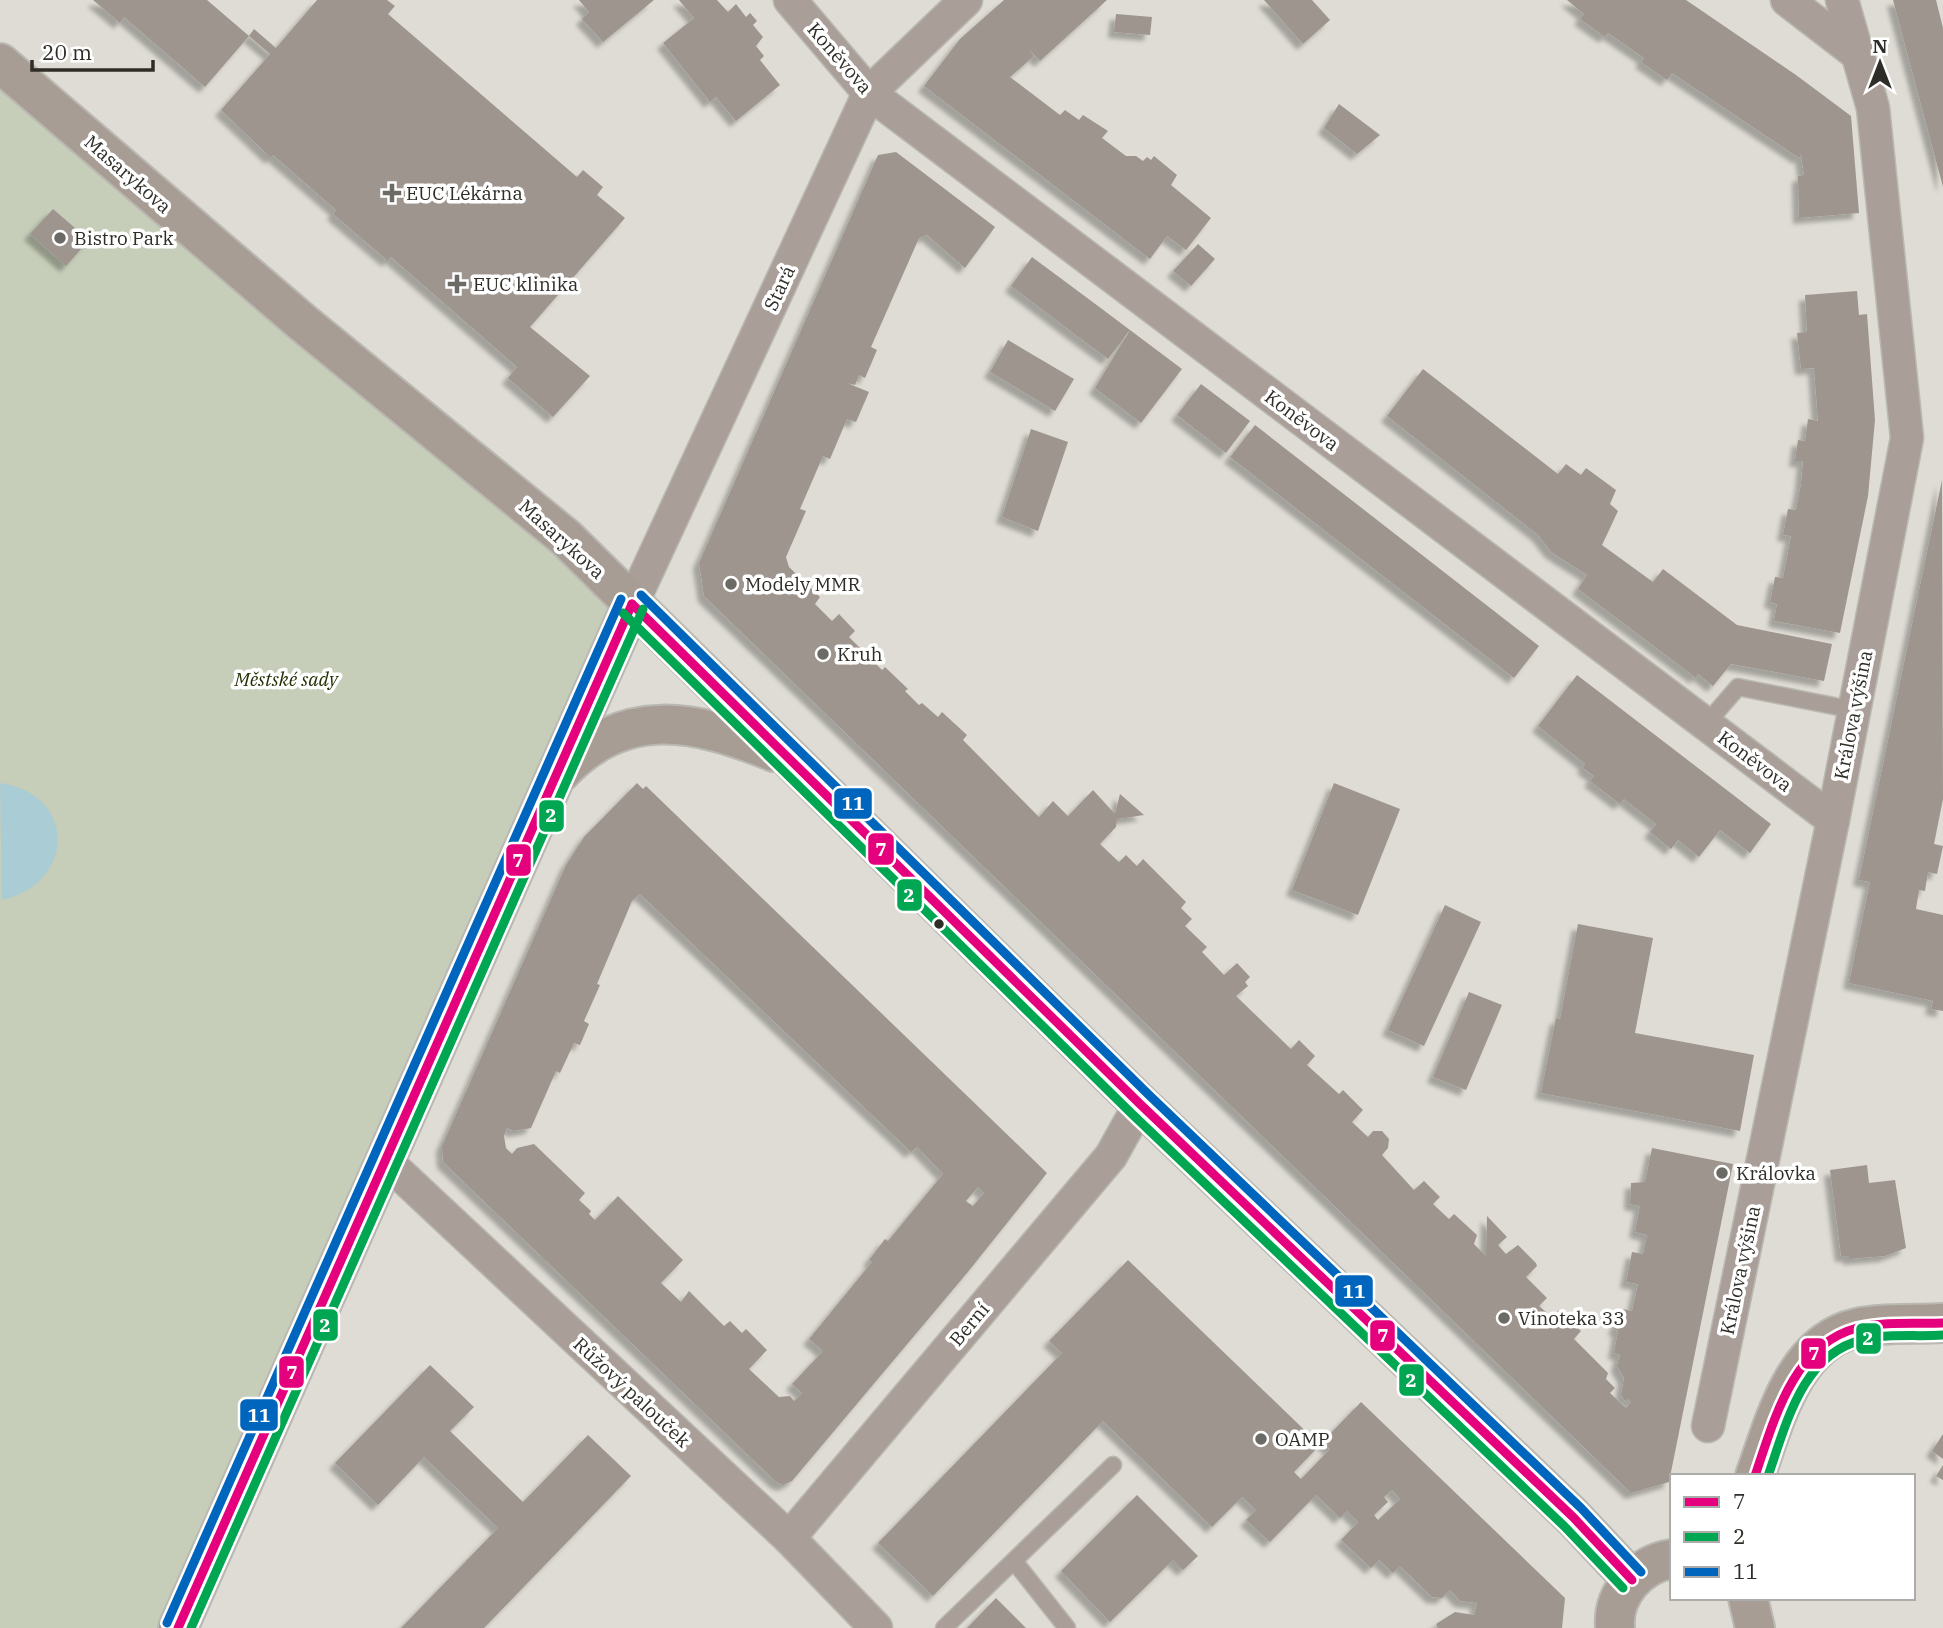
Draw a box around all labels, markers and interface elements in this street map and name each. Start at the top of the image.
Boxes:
street label: Koněvova [802,17,878,99]
scale bar [32,28,152,72]
north arrow [1845,28,1915,98]
text: N [1872,34,1888,58]
text: 20 m [42,38,92,66]
street label: Masarykova [80,130,176,218]
place label: EUC Lékárna [406,181,523,205]
marker: EUC Lékárna [384,185,400,201]
place label: Bistro Park [74,226,174,250]
marker: Bistro Park [52,230,68,246]
street label: Stará [758,262,800,314]
place label: EUC klinika [473,272,578,296]
marker: EUC klinika [447,274,467,294]
street label: Koněvova [1260,384,1344,456]
street label: Masarykova [514,494,610,584]
place label: Modely MMR [745,572,861,596]
marker: Modely MMR [723,576,739,592]
place label: Kruh [837,642,883,666]
marker: Kruh [815,646,831,662]
street label: Králova výšina [1829,648,1877,782]
park label: Městské sady [233,667,339,691]
street label: Koněvova [1713,725,1797,797]
line badge: 11 [833,787,873,820]
text: 11 [842,791,864,815]
line badge: 2 [538,799,565,833]
text: 2 [545,803,557,827]
line badge: 7 [867,832,895,866]
text: 7 [875,837,887,861]
line badge: 7 [505,843,532,877]
text: 7 [512,848,524,872]
line badge: 2 [896,878,923,912]
text: 2 [903,883,915,907]
unlabelled marker [932,917,946,931]
place label: Královka [1736,1161,1816,1185]
marker: Královka [1714,1165,1730,1181]
street label: Králova výšina [1715,1203,1765,1337]
line badge: 11 [1334,1274,1374,1308]
text: 11 [1343,1279,1365,1303]
street label: Berní [944,1297,994,1351]
place label: Vinoteka 33 [1518,1306,1625,1330]
line badge: 2 [312,1308,339,1342]
marker: Vinoteka 33 [1496,1310,1512,1326]
text: 2 [319,1313,331,1337]
line badge: 7 [1369,1319,1396,1352]
line badge: 2 [1855,1322,1882,1355]
text: 7 [1377,1323,1389,1347]
text: 2 [1862,1326,1874,1350]
street label: Růžový palouček [569,1332,695,1452]
line badge: 7 [1800,1337,1827,1370]
text: 7 [1808,1341,1820,1365]
line badge: 7 [278,1355,305,1389]
text: 7 [286,1360,298,1384]
line badge: 2 [1398,1363,1425,1397]
text: 2 [1405,1368,1417,1392]
line badge: 11 [239,1398,279,1432]
text: 11 [248,1403,270,1427]
place label: OAMP [1275,1427,1330,1451]
marker: OAMP [1253,1431,1269,1447]
legend [1670,1474,1915,1600]
text: 7 [1733,1487,1746,1515]
text: 2 [1733,1522,1746,1550]
text: 11 [1733,1557,1758,1585]

